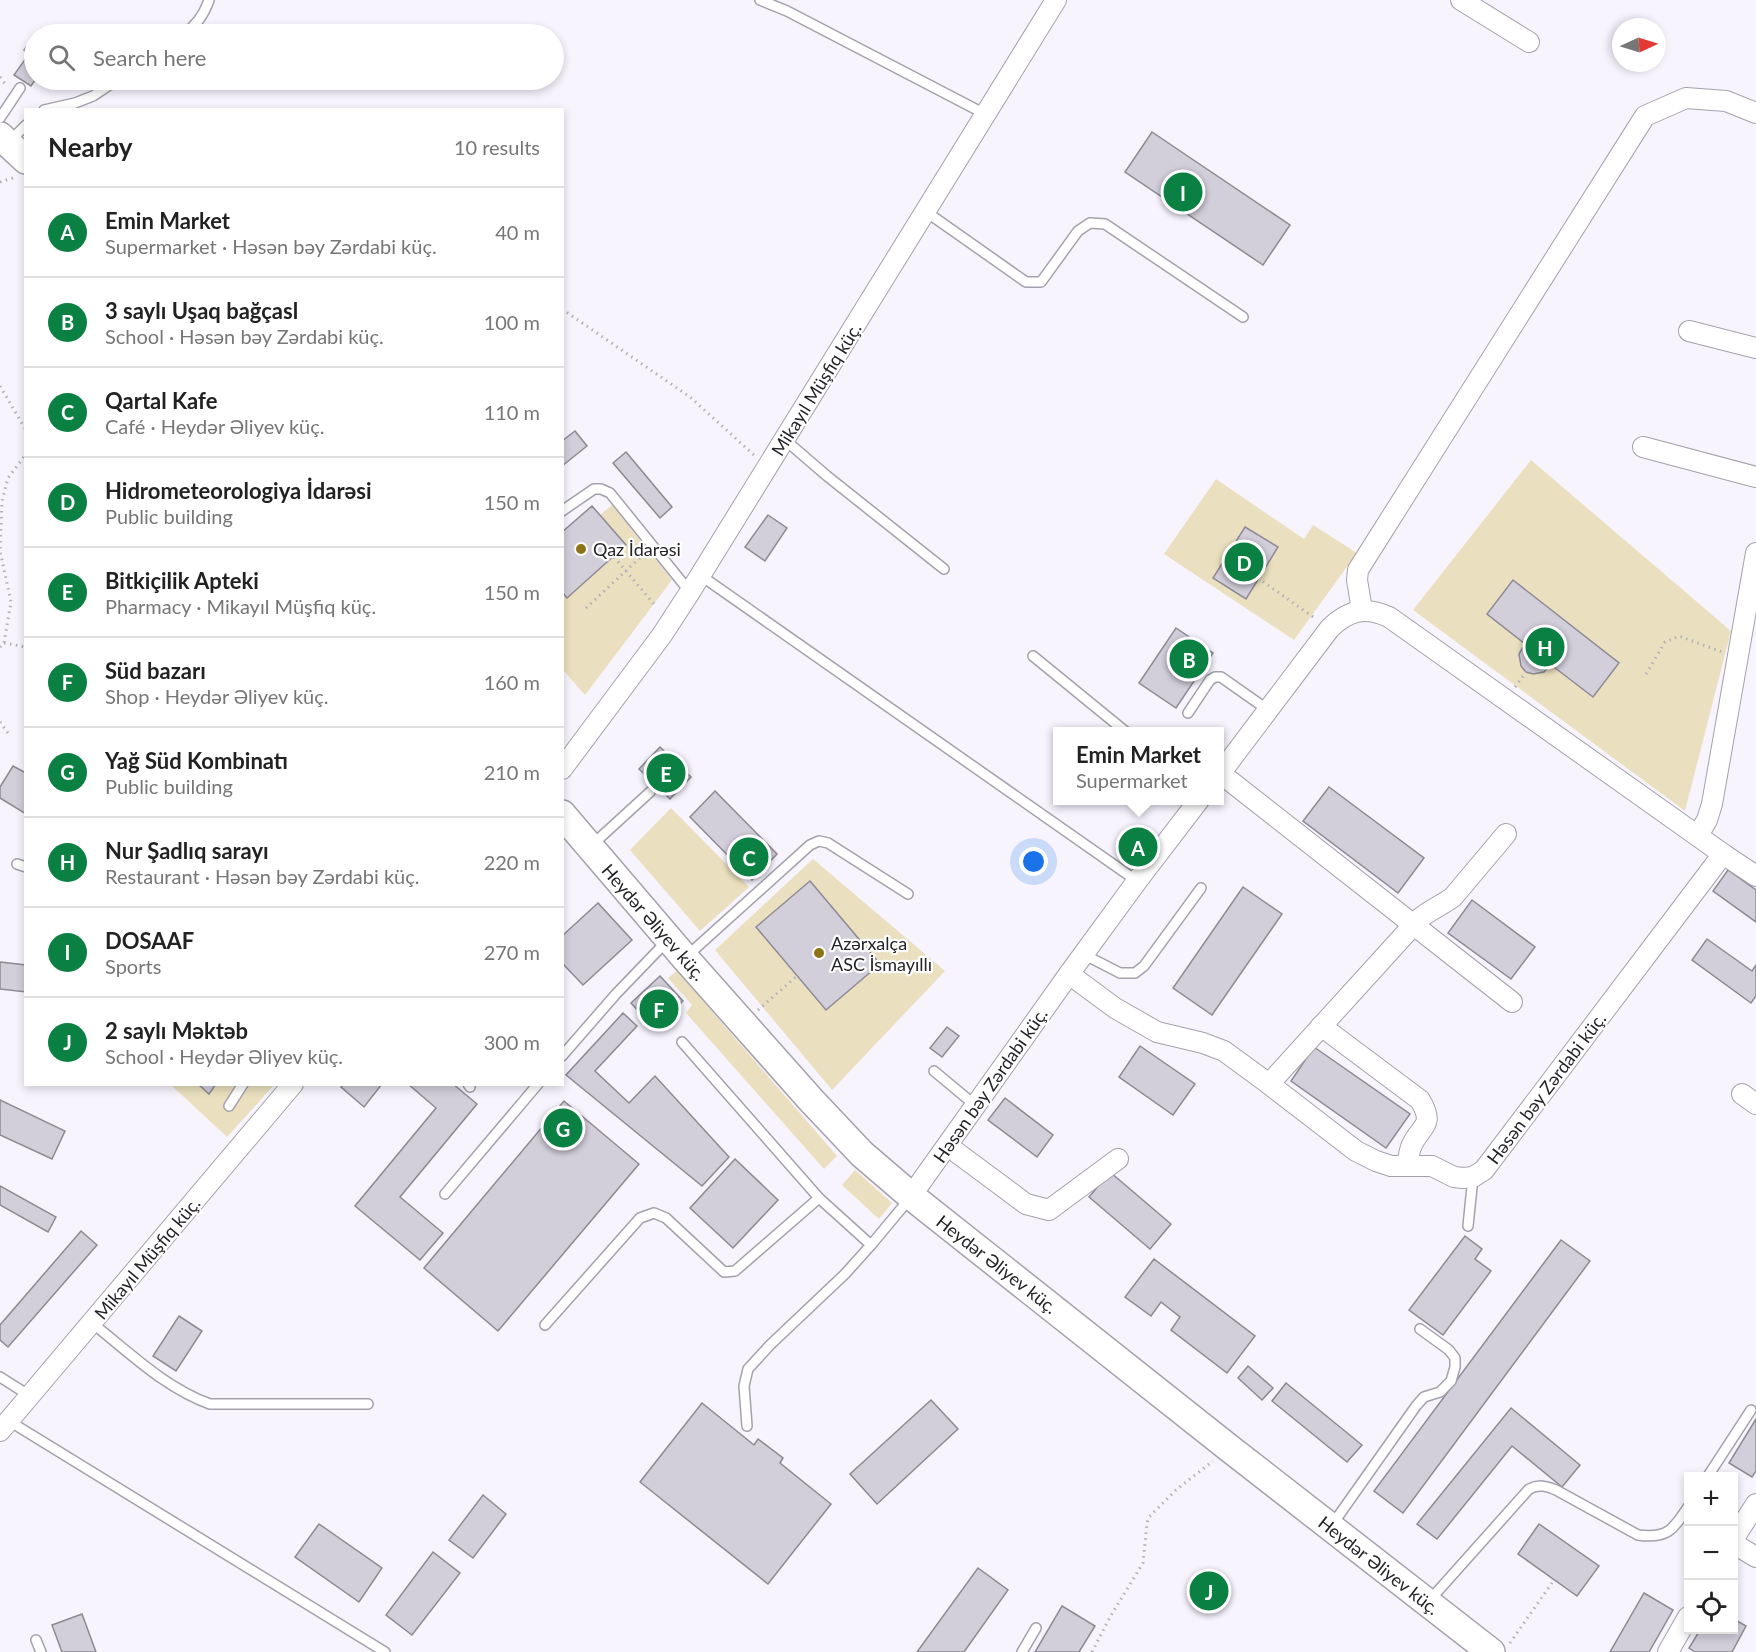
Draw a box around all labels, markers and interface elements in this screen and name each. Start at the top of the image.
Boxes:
north arrow [1612,18,1666,72]
search box [24,24,564,90]
icon: search [45,41,78,74]
text: Search here [93,44,206,71]
text: Nearby [48,131,133,163]
text: 10 results [454,135,540,159]
pin: I [1164,170,1202,214]
text: Emin Market [105,207,230,234]
text: A [61,220,74,244]
text: 40 m [495,220,540,244]
text: Supermarket · Həsən bəy Zərdabi küç. [105,234,437,258]
text: 3 saylı Uşaq bağçasl [105,297,298,324]
text: B [61,310,74,334]
text: 100 m [484,310,540,334]
street label: Mikayıl Müşfiq küç. [766,318,866,460]
text: School · Həsən bəy Zərdabi küç. [105,324,384,348]
text: Qartal Kafe [105,387,217,414]
text: C [61,400,74,424]
text: 110 m [484,400,540,424]
text: Café · Heydər Əliyev küç. [105,414,325,438]
text: Hidrometeorologiya İdarəsi [105,477,372,504]
text: D [60,490,75,514]
text: 150 m [484,490,540,514]
text: Public building [105,504,233,528]
place label: Qaz İdarəsi [593,538,681,560]
pin: D [1224,540,1264,584]
marker: Qaz İdarəsi [574,542,588,556]
text: Bitkiçilik Apteki [105,567,259,594]
text: E [62,580,73,604]
text: 150 m [484,580,540,604]
text: Pharmacy · Mikayıl Müşfiq küç. [105,594,376,618]
pin: H [1526,624,1564,670]
pin: B [1170,636,1208,682]
text: Süd bazarı [105,657,206,684]
text: F [62,670,73,694]
text: 160 m [484,670,540,694]
text: Shop · Heydər Əliyev küç. [105,684,329,708]
popup [1053,727,1224,805]
text: Emin Market [1076,741,1201,768]
text: Yağ Süd Kombinatı [105,747,288,774]
pin: E [646,750,686,796]
text: G [60,760,75,784]
text: 210 m [484,760,540,784]
text: Supermarket [1076,768,1188,792]
text: Public building [105,774,233,798]
pin: A [1118,824,1158,870]
pin: C [730,834,768,880]
text: Nur Şadlıq sarayı [105,837,269,864]
your location [1019,847,1048,876]
text: H [60,850,75,874]
text: 220 m [484,850,540,874]
street label: Heydər Əliyev küç. [597,859,711,985]
text: Restaurant · Həsən bəy Zərdabi küç. [105,864,420,888]
text: DOSAAF [105,927,194,954]
place label: Azərxalça ASC İsmayıllı [831,932,932,975]
text: I [65,940,70,964]
text: 270 m [484,940,540,964]
marker: Azərxalça ASC İsmayıllı [812,946,826,960]
text: Sports [105,954,161,978]
pin: F [640,986,678,1032]
street label: Həsən bəy Zərdabi küç. [928,1003,1052,1167]
street label: Həsən bəy Zərdabi küç. [1482,1008,1610,1168]
text: 2 saylı Məktəb [105,1017,248,1044]
text: J [63,1030,72,1054]
text: 300 m [484,1030,540,1054]
text: School · Heydər Əliyev küç. [105,1044,343,1068]
pin: G [544,1106,582,1150]
street label: Mikayıl Müşfiq küç. [90,1192,204,1324]
street label: Heydər Əliyev küç. [932,1210,1062,1318]
map controls [1684,1472,1738,1634]
button: + [1684,1472,1738,1526]
street label: Heydər Əliyev küç. [1314,1511,1444,1619]
button: − [1684,1526,1738,1580]
pin: J [1190,1568,1228,1614]
button: locate [1684,1580,1738,1634]

